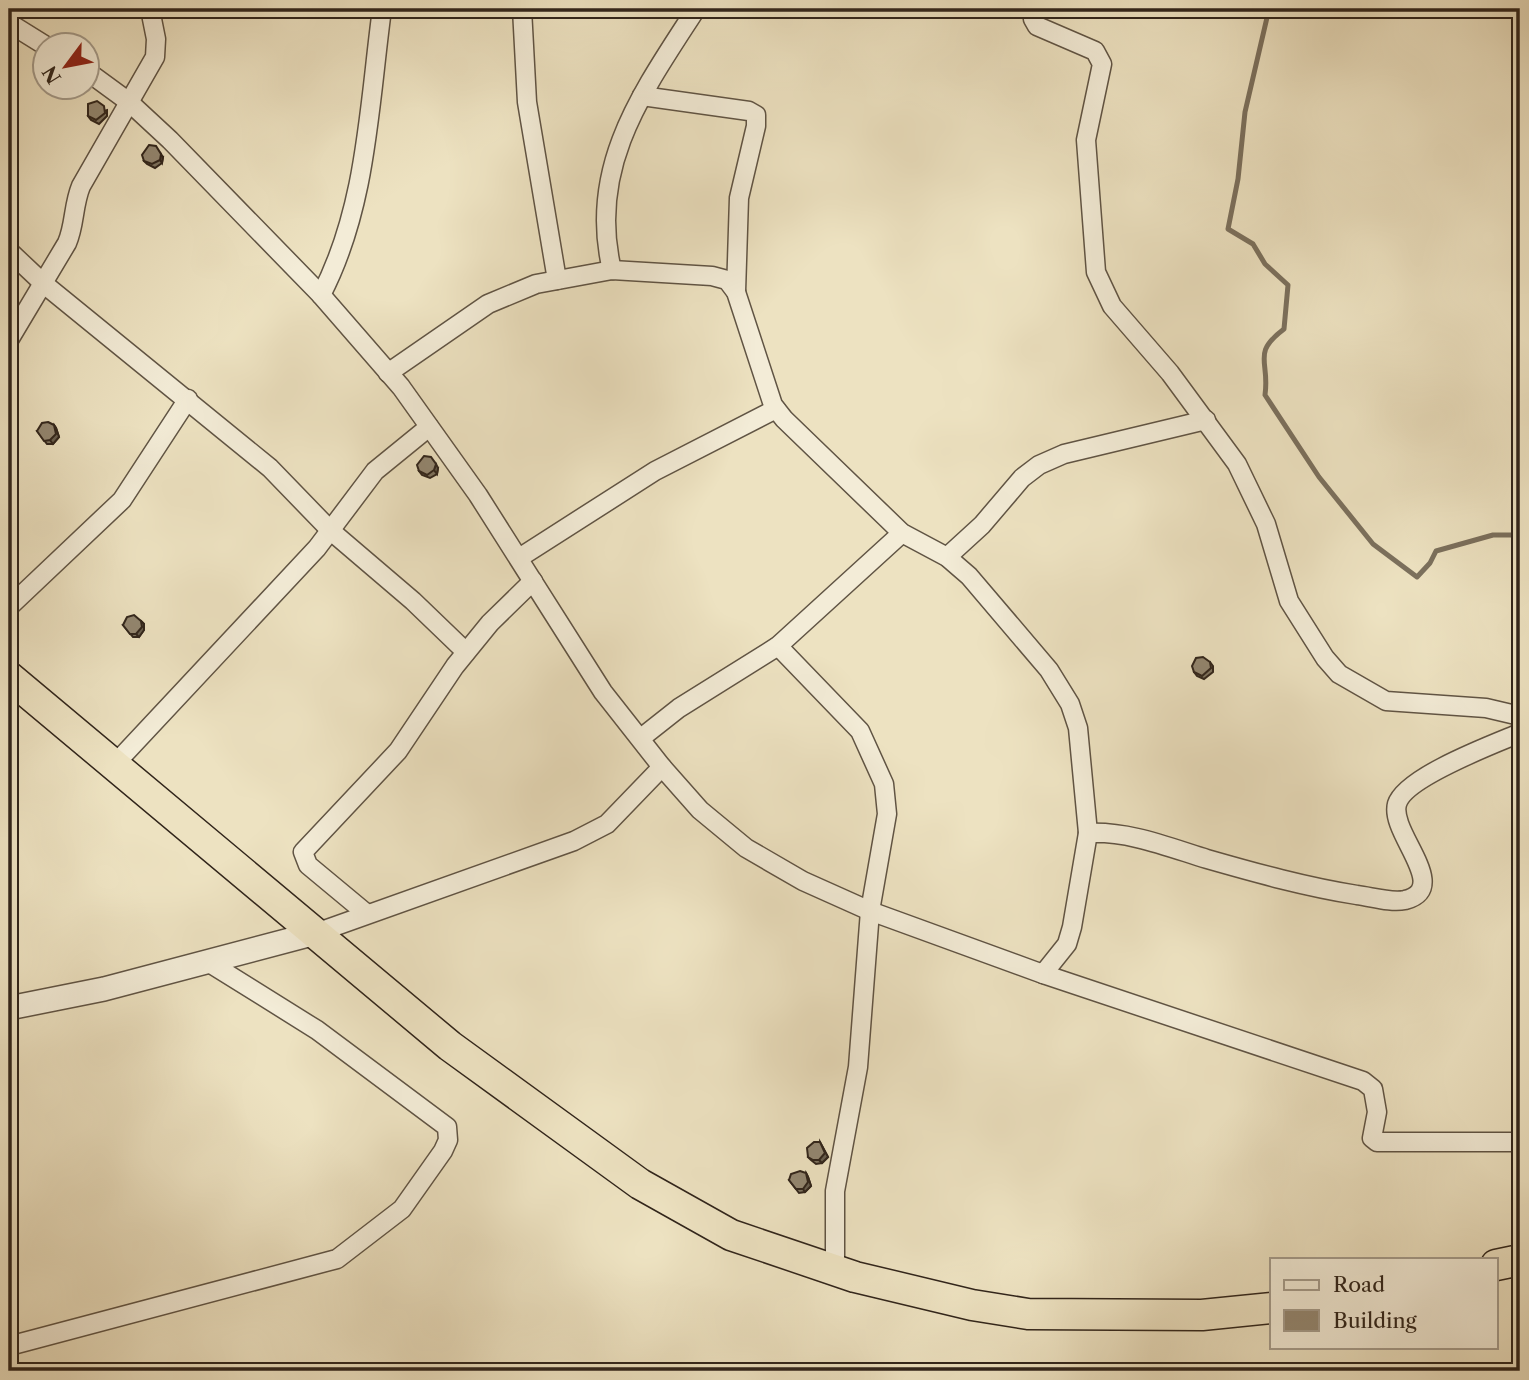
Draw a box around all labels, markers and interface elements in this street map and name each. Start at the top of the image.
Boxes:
north arrow [32,32,102,102]
text: N [38,62,66,88]
legend [1270,1258,1498,1348]
text: Road [1333,1272,1385,1297]
text: Building [1333,1308,1418,1333]

